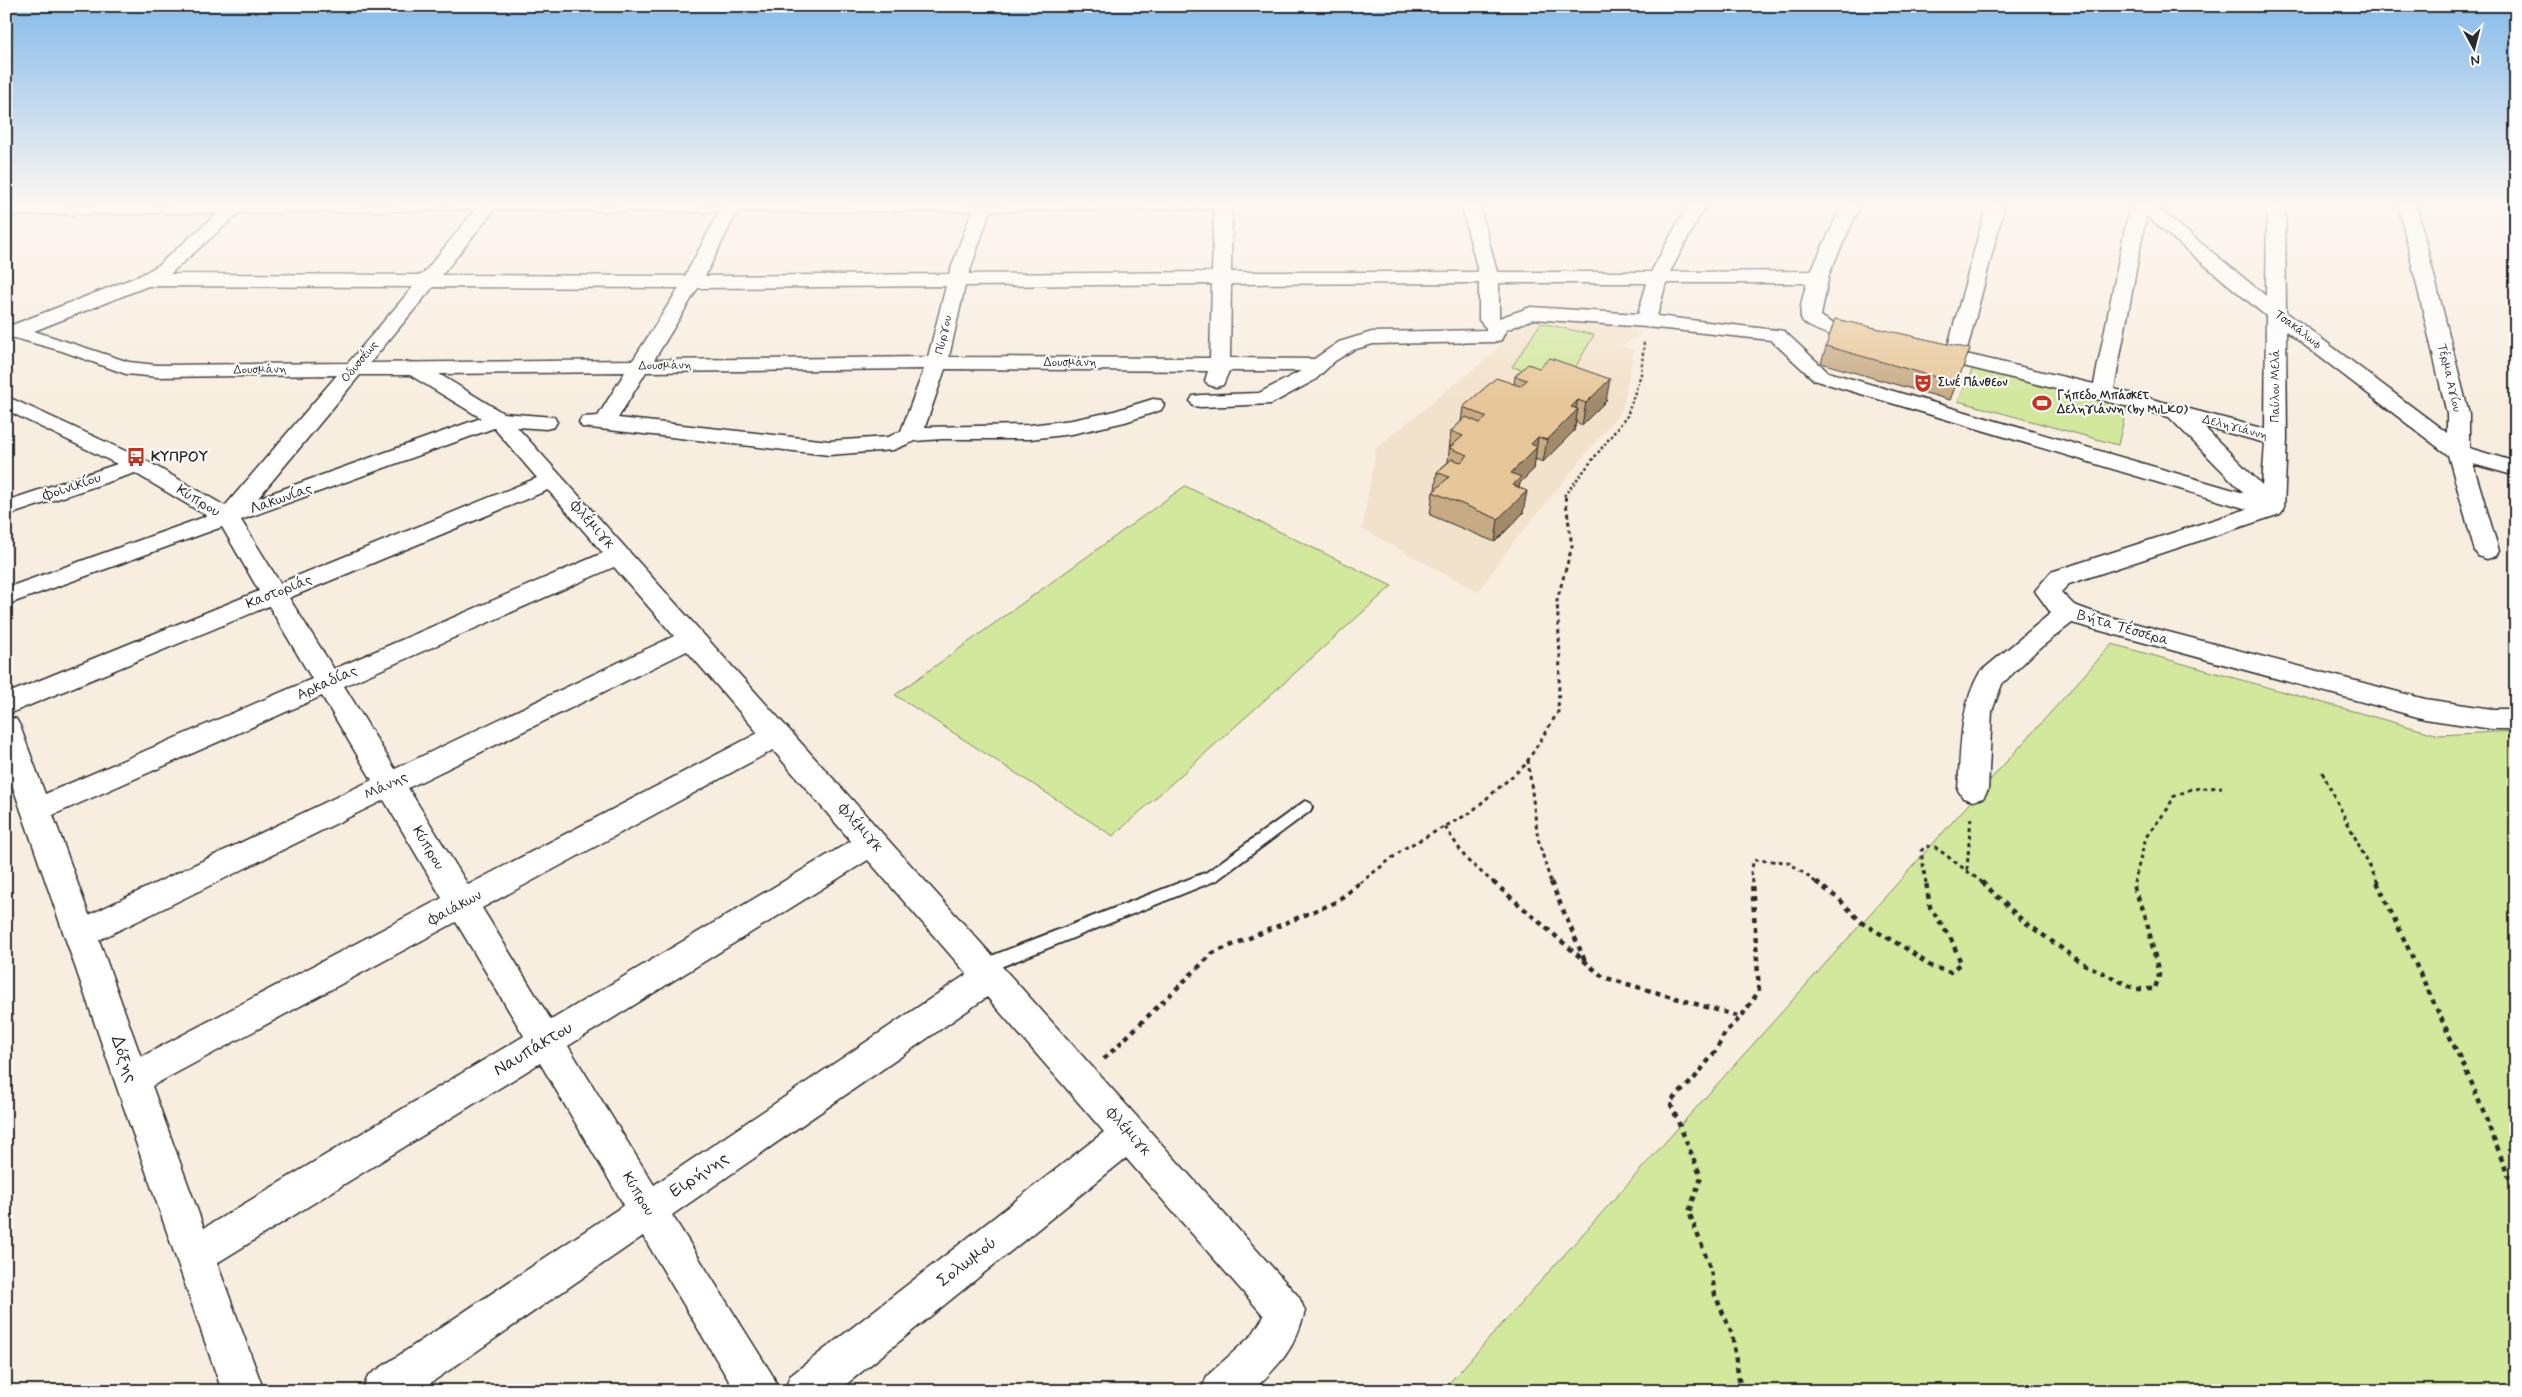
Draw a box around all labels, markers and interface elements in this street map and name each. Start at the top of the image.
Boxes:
north arrow [2450,22,2500,72]
text: N [2470,50,2481,69]
street label: Τσακάλωφ [2271,307,2325,353]
street label: Πύργου [932,313,956,356]
street label: Οδυσσέως [337,337,382,386]
street label: Τέρμα Αγίου [2433,342,2466,414]
street label: Παύλου Μελά [2268,349,2284,422]
street label: Δουσμάνη [1044,355,1097,371]
street label: Δουσμάνη [638,358,692,374]
street label: Δουσμάνη [233,362,287,378]
theatre icon: Σινέ Πάνθεον [1912,372,1934,394]
place label: Σινέ Πάνθεον [1938,373,2008,391]
place label: Γήπεδο Μπάσκετ Δεληγιάννη (by MiLKO) [2056,388,2189,418]
sports icon: Γήπεδο Μπάσκετ Δεληγιάννη (by MiLKO) [2031,392,2053,414]
street label: Δεληγιάννη [2201,412,2270,444]
bus stop icon: ΚΥΠΡΟΥ [125,446,147,468]
place label: ΚΥΠΡΟΥ [151,447,209,467]
street label: Φοινικίου [39,468,104,507]
street label: Λακωνίας [247,478,315,520]
street label: Κύπρου [172,480,224,522]
street label: Φλέμιγκ [565,496,619,554]
street label: Καστοριάς [243,570,315,614]
street label: Βήτα Τέσσερα [2075,605,2172,651]
street label: Αρκαδίας [294,661,361,705]
street label: Μάνης [361,767,411,805]
street label: Φλέμιγκ [833,799,887,857]
street label: Κύπρου [407,822,449,874]
street label: Φαιάκων [424,885,486,931]
street label: Ναυπάκτου [489,1016,577,1082]
street label: Δόξης [105,1032,143,1086]
street label: Φλέμιγκ [1101,1103,1155,1161]
street label: Ειρήνης [665,1146,733,1204]
street label: Κύπρου [617,1168,659,1220]
street label: Σολωμού [932,1231,1002,1293]

